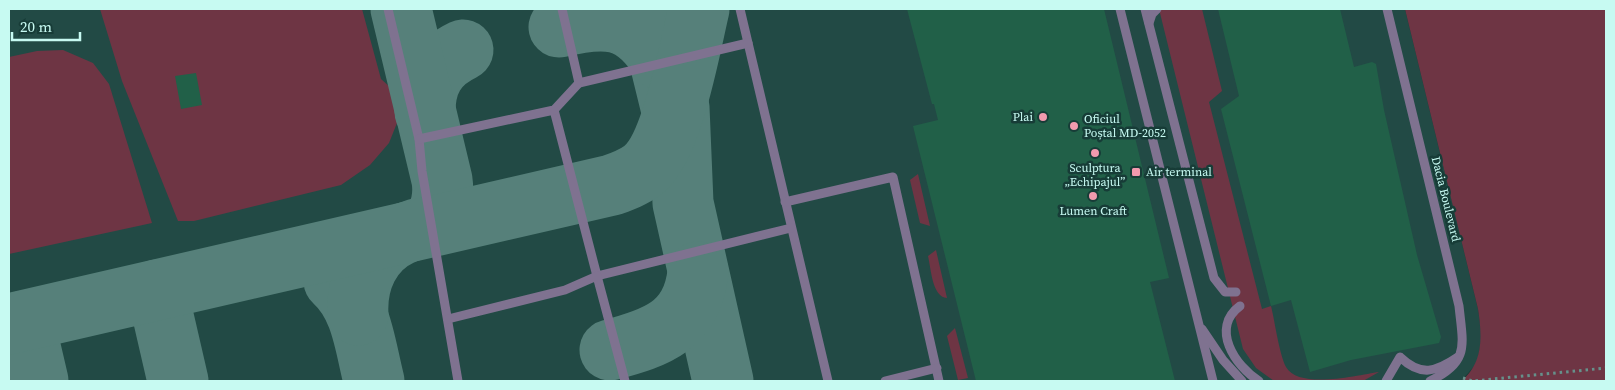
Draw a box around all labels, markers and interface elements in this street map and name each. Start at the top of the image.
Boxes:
scale bar [12,10,80,42]
text: 20 m [20,16,52,37]
place label: Plai [1013,109,1033,125]
marker: Plai [1037,111,1049,123]
place label: Oficiul Poștal MD-2052 [1084,111,1166,141]
marker: Oficiul Poștal MD-2052 [1068,120,1080,132]
marker: Sculptura „Echipajul” [1089,147,1101,159]
street label: Dacia Boulevard [1428,155,1464,243]
place label: Sculptura „Echipajul” [1065,160,1125,190]
place label: Air terminal [1146,164,1212,180]
marker: Air terminal [1130,166,1142,178]
marker: Lumen Craft [1087,190,1099,202]
place label: Lumen Craft [1059,203,1127,219]

